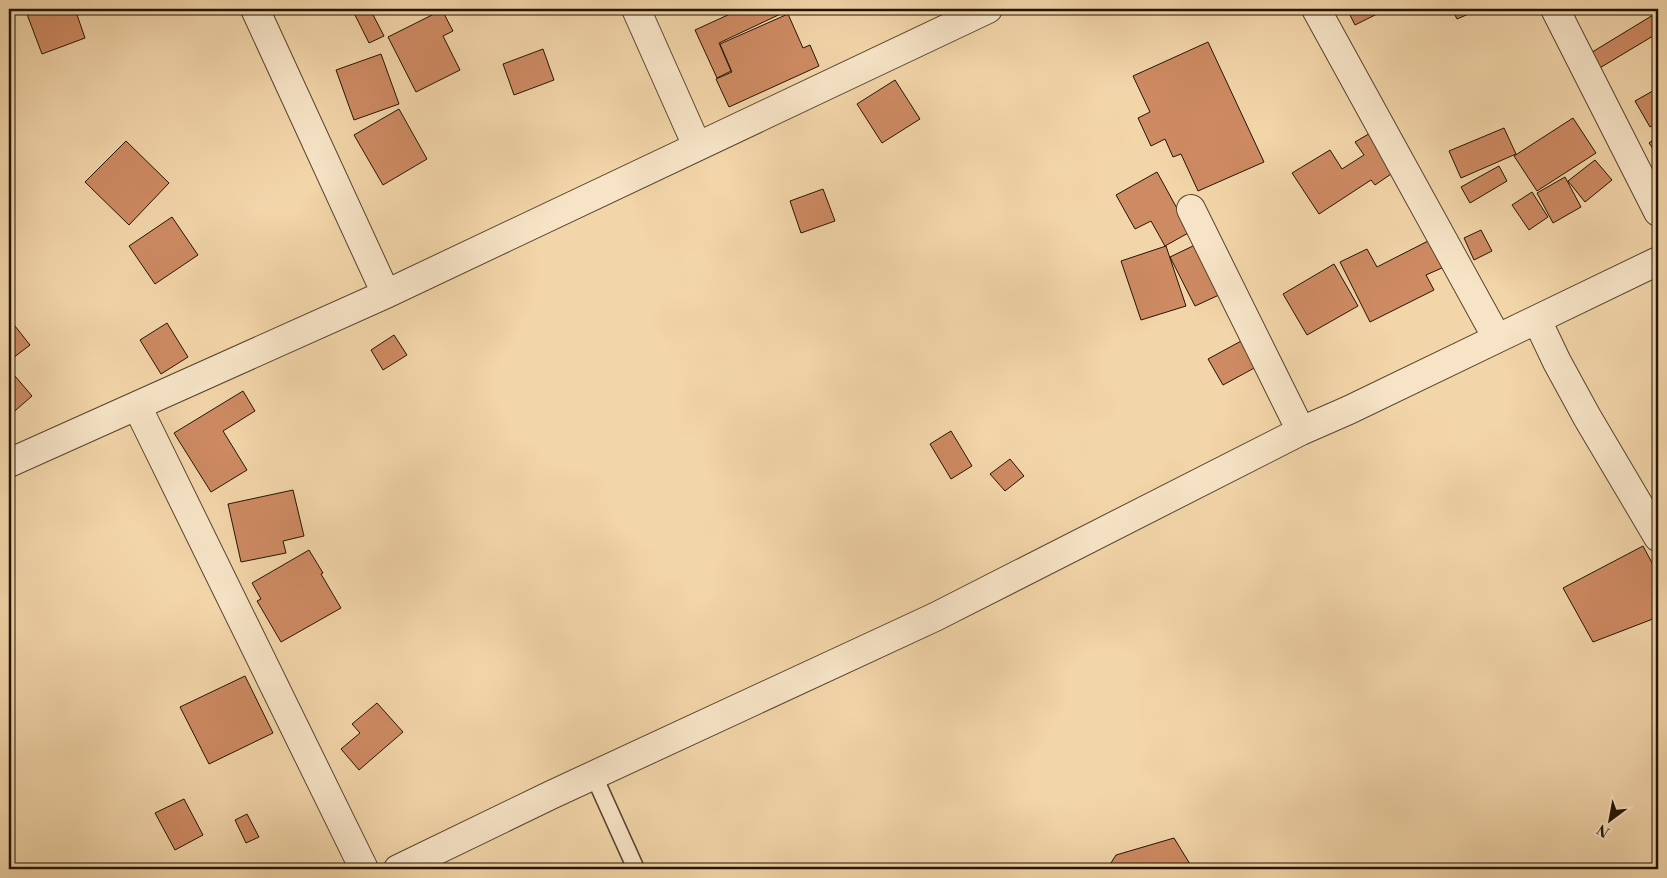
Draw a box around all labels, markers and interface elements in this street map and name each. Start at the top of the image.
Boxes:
north arrow [1584,796,1634,846]
text: N [1594,820,1613,841]

